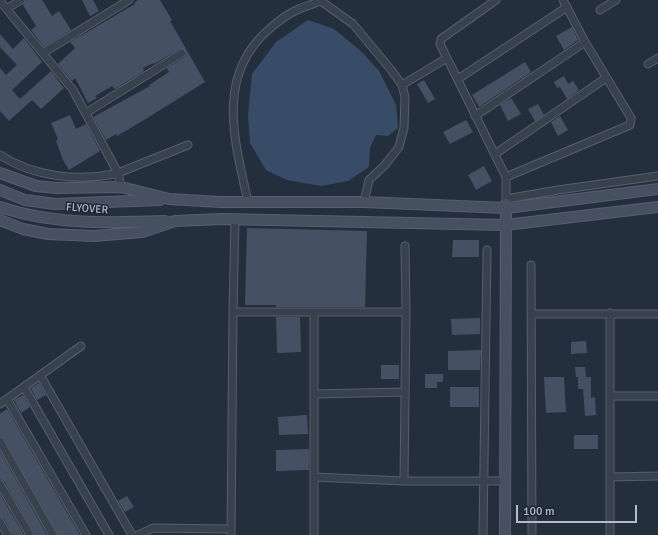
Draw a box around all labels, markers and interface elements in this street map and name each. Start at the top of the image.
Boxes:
street label: FLYOVER [66,201,108,217]
scale bar [518,497,639,523]
text: 100 m [523,504,555,519]

